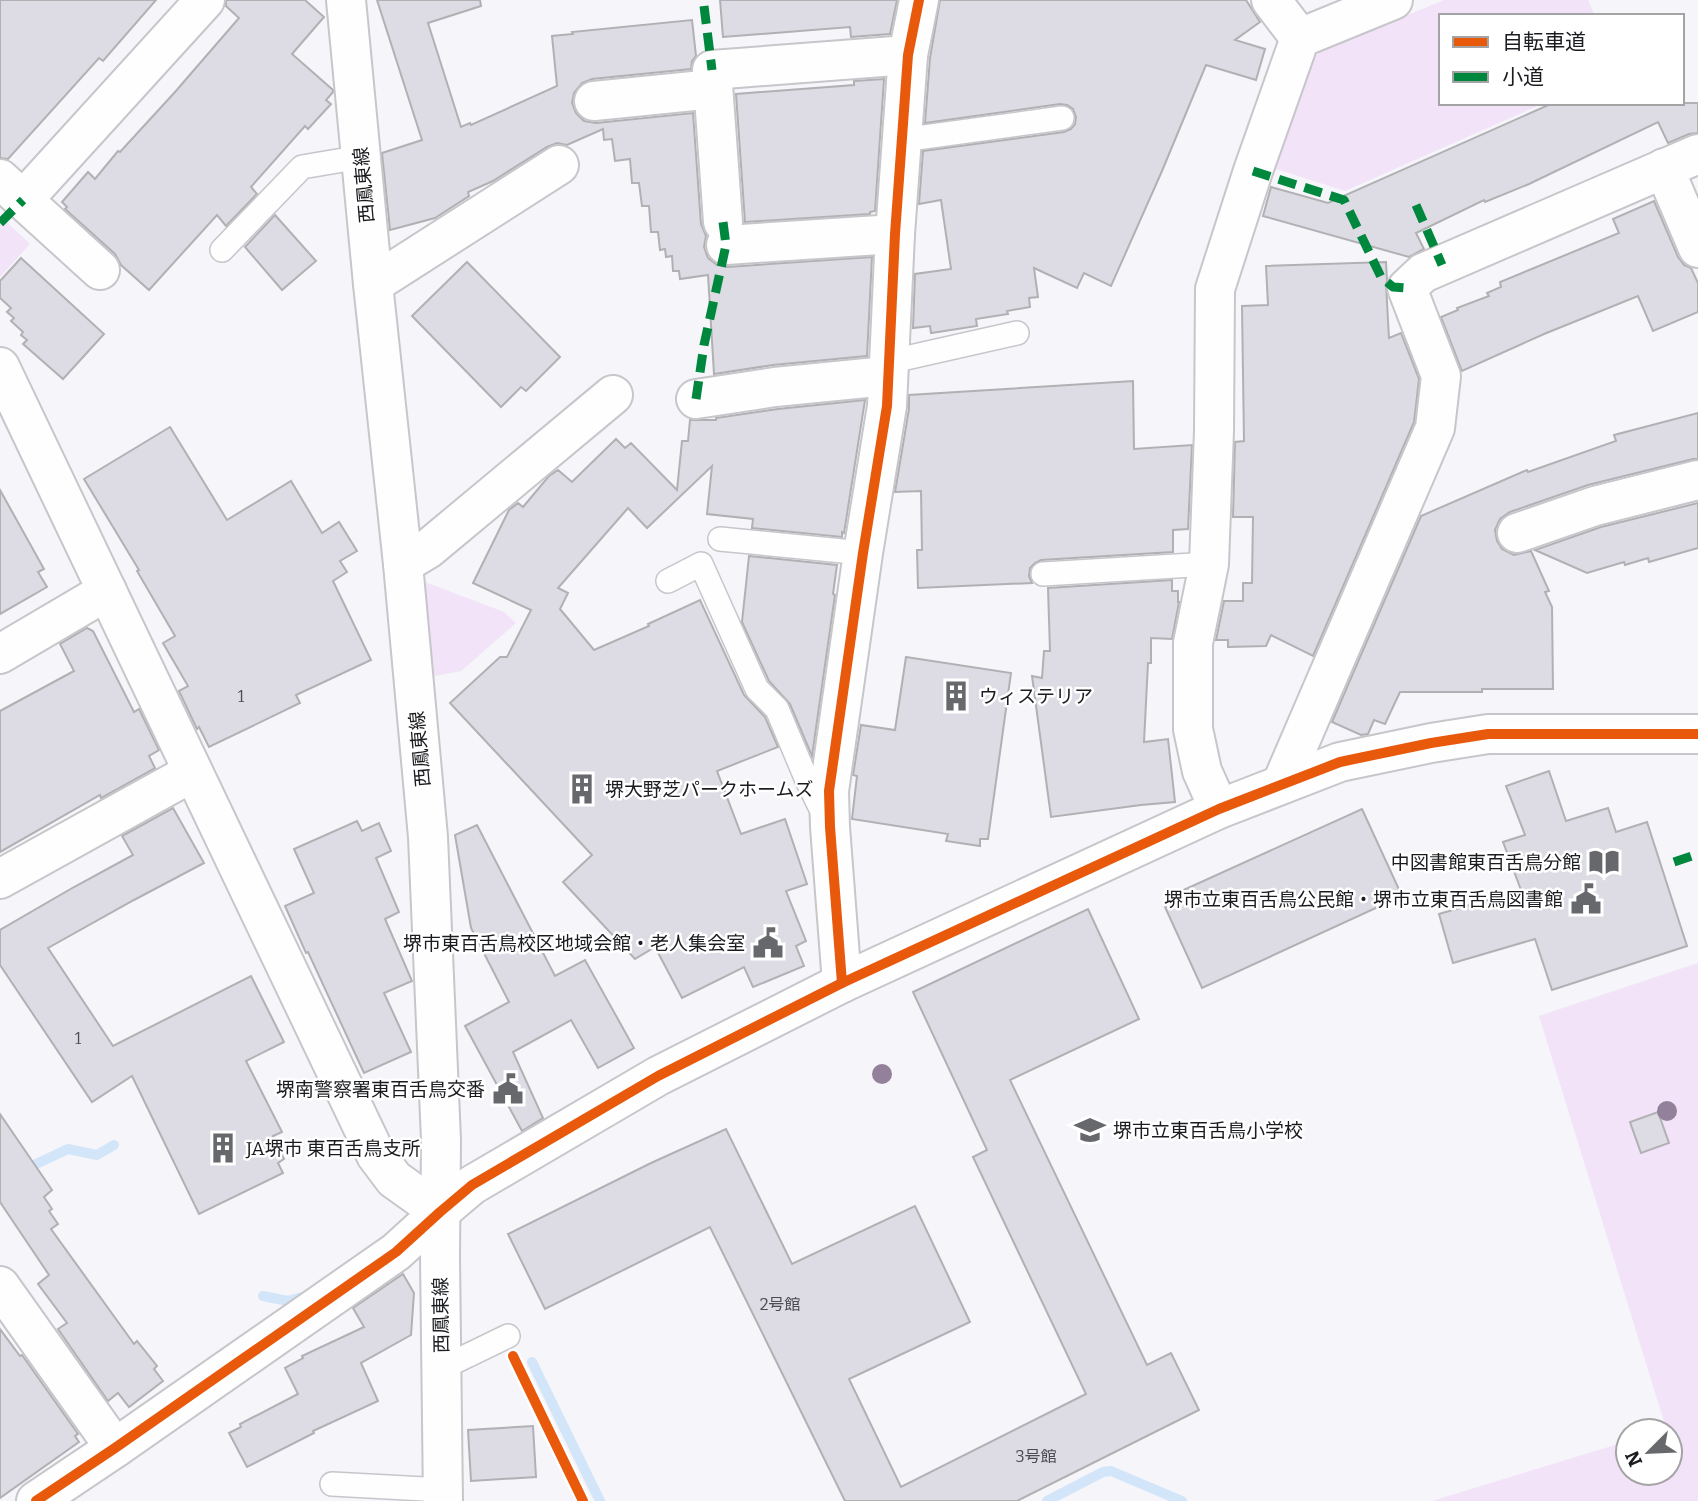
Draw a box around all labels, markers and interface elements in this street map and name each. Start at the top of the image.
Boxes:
legend [1439,14,1684,105]
text: 自転車道 [1502,29,1586,55]
text: 小道 [1502,64,1544,90]
street label: 西鳳東線 [349,146,379,224]
building icon: ウィステリア [939,679,973,713]
place label: ウィステリア [979,685,1093,708]
house number: 1 [238,687,245,706]
street label: 西鳳東線 [405,710,435,788]
building icon: 堺大野芝パークホームズ [565,772,599,806]
place label: 堺大野芝パークホームズ [605,778,813,801]
library icon: 中図書館東百舌鳥分館 [1587,845,1621,879]
place label: 中図書館東百舌鳥分館 [1391,851,1581,874]
public building icon: 堺市立東百舌鳥公民館・堺市立東百舌鳥図書館 [1569,882,1603,916]
place label: 堺市立東百舌鳥公民館・堺市立東百舌鳥図書館 [1164,888,1563,911]
public building icon: 堺市東百舌鳥校区地域会館・老人集会室 [751,926,785,960]
place label: 堺市東百舌鳥校区地域会館・老人集会室 [403,932,745,955]
house number: 1 [75,1029,82,1048]
public building icon: 堺南警察署東百舌鳥交番 [491,1072,525,1106]
place label: 堺南警察署東百舌鳥交番 [276,1078,485,1101]
school or university icon: 堺市立東百舌鳥小学校 [1073,1113,1107,1147]
place label: 堺市立東百舌鳥小学校 [1113,1119,1303,1142]
building icon: JA堺市 東百舌鳥支所 [206,1131,240,1165]
place label: JA堺市 東百舌鳥支所 [245,1137,420,1160]
street label: 西鳳東線 [429,1277,453,1353]
house number: 2号館 [760,1295,800,1314]
north arrow [1614,1417,1684,1487]
house number: 3号館 [1015,1447,1057,1466]
text: N [1620,1447,1647,1470]

